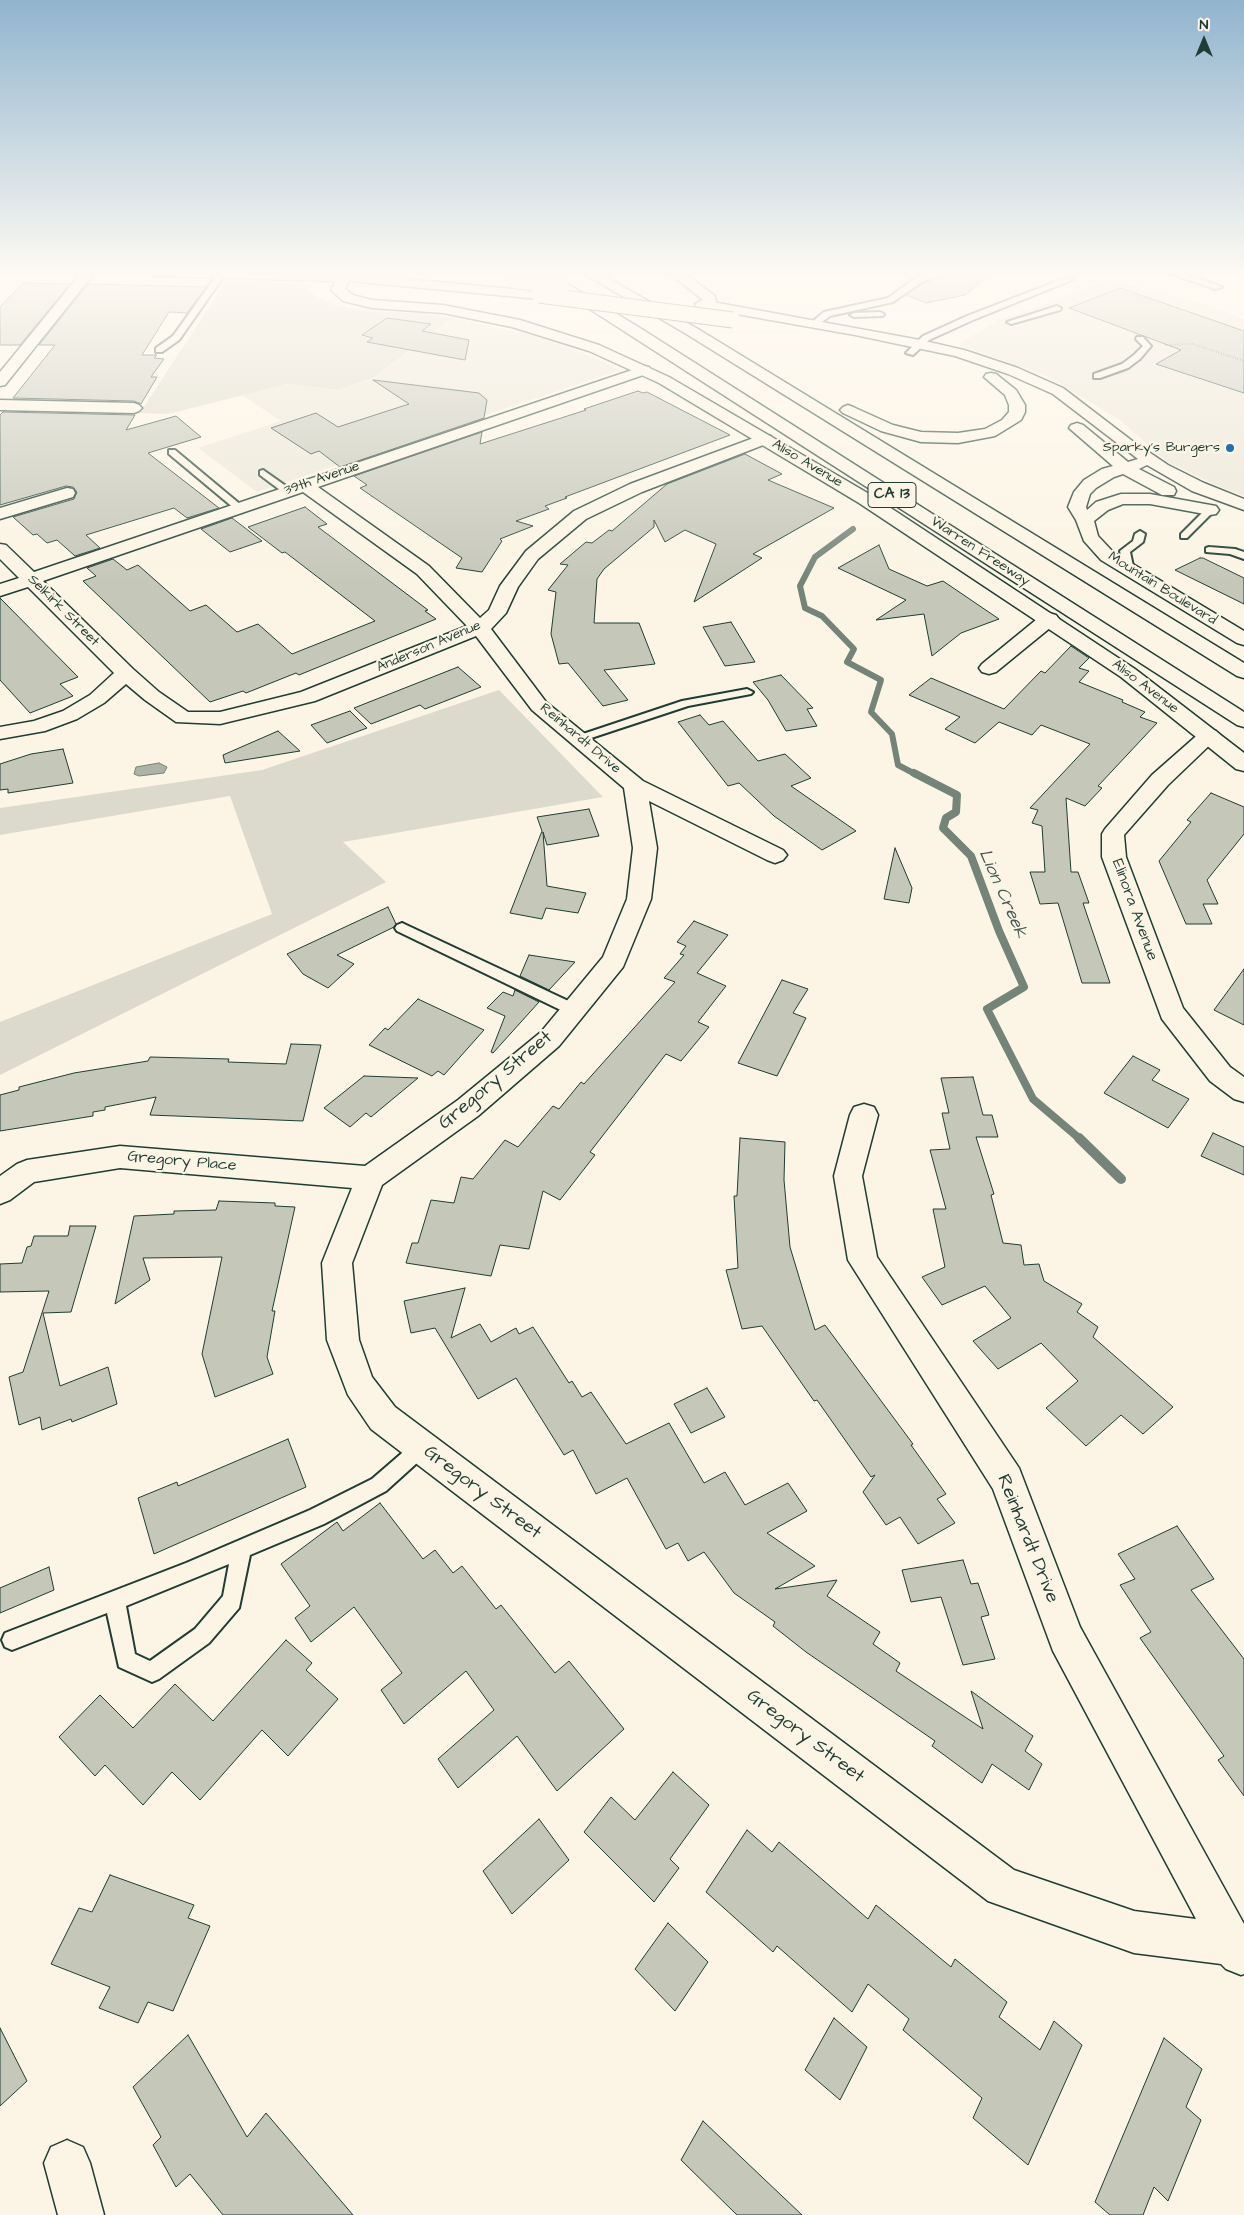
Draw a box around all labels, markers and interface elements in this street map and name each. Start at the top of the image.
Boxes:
north arrow [1179,15,1229,65]
text: N [1200,15,1208,35]
street label: Aliso Avenue [769,436,845,492]
place label: Sparky's Burgers [1103,440,1220,456]
marker: Sparky's Burgers [1224,442,1236,454]
street label: 39th Avenue [282,458,362,500]
road number: CA 13 [868,482,916,508]
street label: Warren Freeway [927,514,1033,590]
street label: Mountain Boulevard [1105,549,1219,629]
street label: Selkirk Street [24,572,102,650]
street label: Anderson Avenue [374,617,484,677]
street label: Aliso Avenue [1108,656,1182,718]
street label: Reinhardt Drive [536,700,624,778]
water label: Lion Creek [973,846,1031,942]
street label: Elinora Avenue [1107,857,1161,963]
street label: Gregory Street [434,1027,558,1135]
street label: Gregory Place [127,1148,237,1176]
street label: Gregory Street [419,1441,545,1545]
street label: Reinhardt Drive [991,1471,1063,1607]
street label: Gregory Street [742,1685,868,1789]

